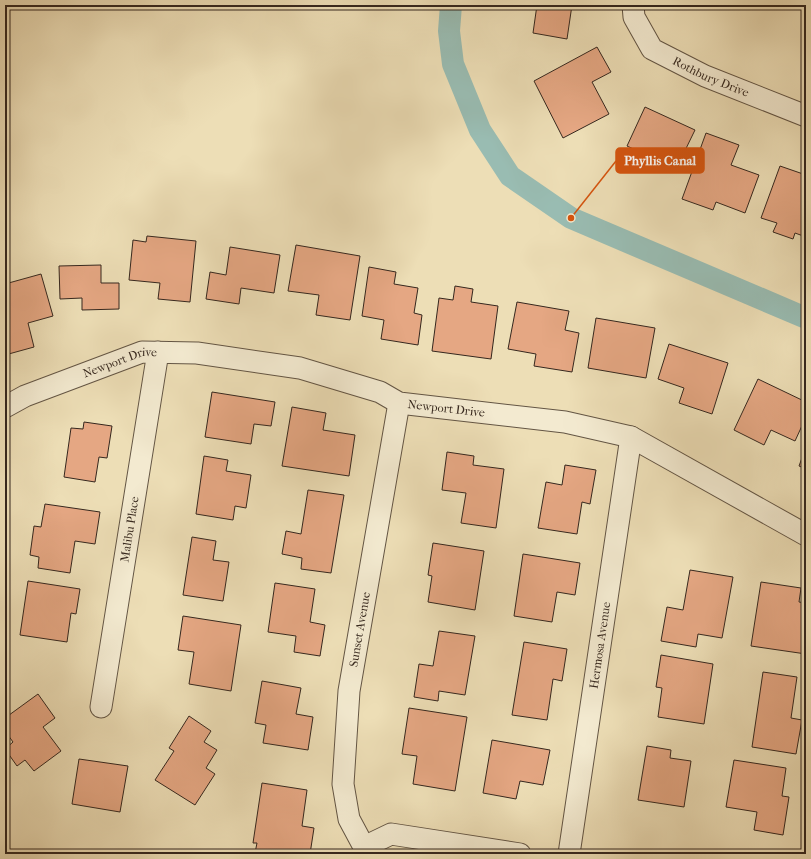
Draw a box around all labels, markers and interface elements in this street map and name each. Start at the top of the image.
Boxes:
street label: Rothbury Drive [670,54,751,100]
callout: Phyllis Canal [616,148,704,173]
text: Phyllis Canal [624,153,696,169]
street label: Newport Drive [81,345,157,381]
street label: Newport Drive [407,397,486,420]
street label: Malibu Place [117,495,142,563]
street label: Sunset Avenue [346,591,373,668]
street label: Hermosa Avenue [587,601,613,690]

